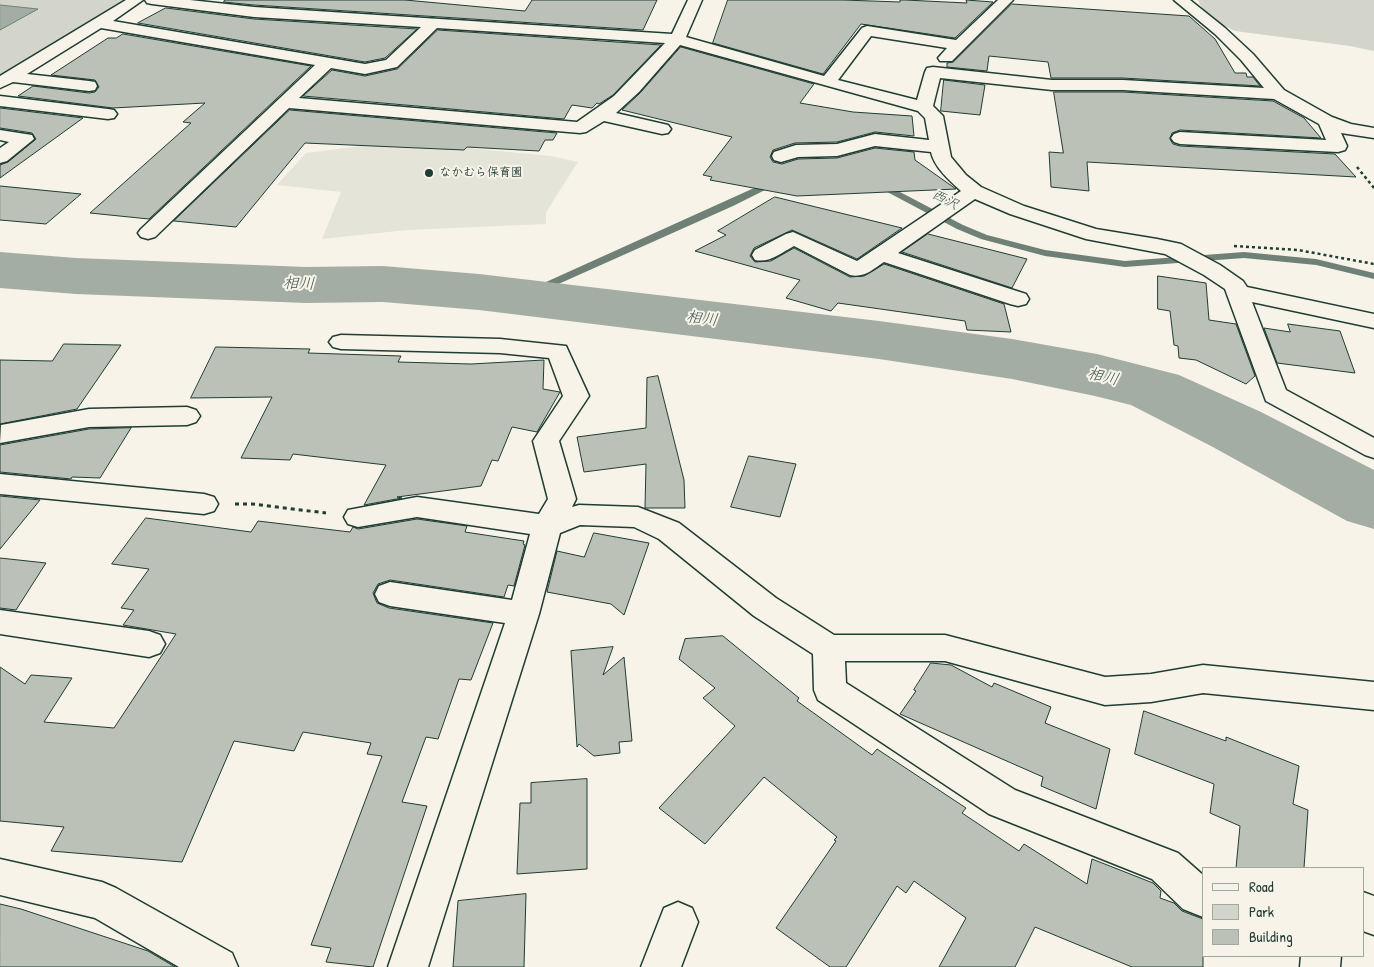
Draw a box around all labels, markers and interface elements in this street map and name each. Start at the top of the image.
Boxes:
place label: なかむら保育園 [439,166,523,180]
marker: なかむら保育園 [423,167,435,179]
water label: 西沢 [929,186,961,214]
water label: 相川 [283,274,315,294]
water label: 相川 [685,308,719,330]
water label: 相川 [1085,364,1121,390]
legend [1202,867,1364,957]
text: Road [1249,876,1274,897]
text: Park [1249,901,1274,922]
text: Building [1249,926,1293,947]

